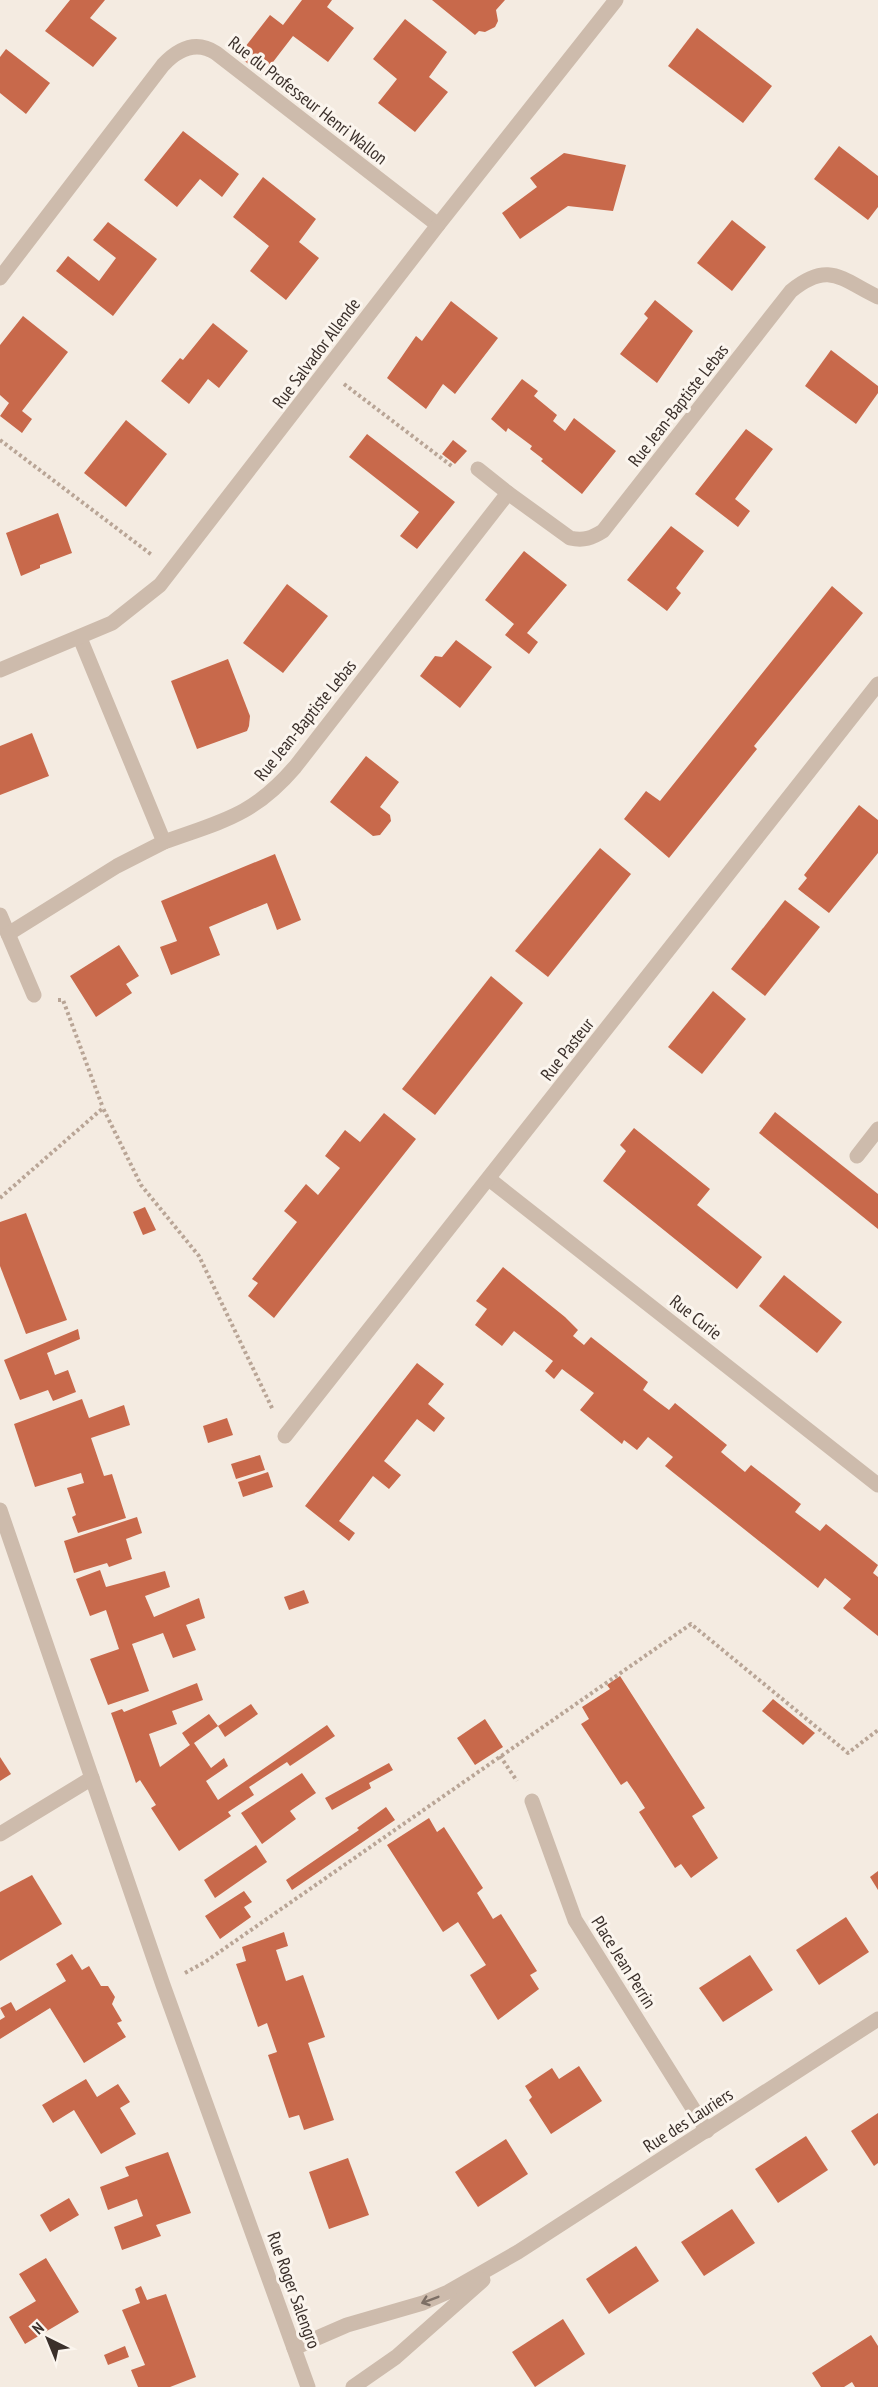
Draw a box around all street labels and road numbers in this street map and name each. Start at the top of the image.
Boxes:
street label: Rue du Professeur Henri Wallon [224,31,392,169]
street label: Rue Salvador Allende [267,293,365,413]
street label: Rue Jean-Baptiste Lebas [623,339,733,471]
street label: Rue Jean-Baptiste Lebas [249,655,361,785]
street label: Rue Pasteur [535,1013,599,1085]
street label: Rue Curie [665,1290,727,1344]
street label: Place Jean Perrin [587,1912,661,2012]
street label: Rue des Lauriers [639,2082,737,2158]
street label: Rue Roger Salengro [262,2229,326,2352]

